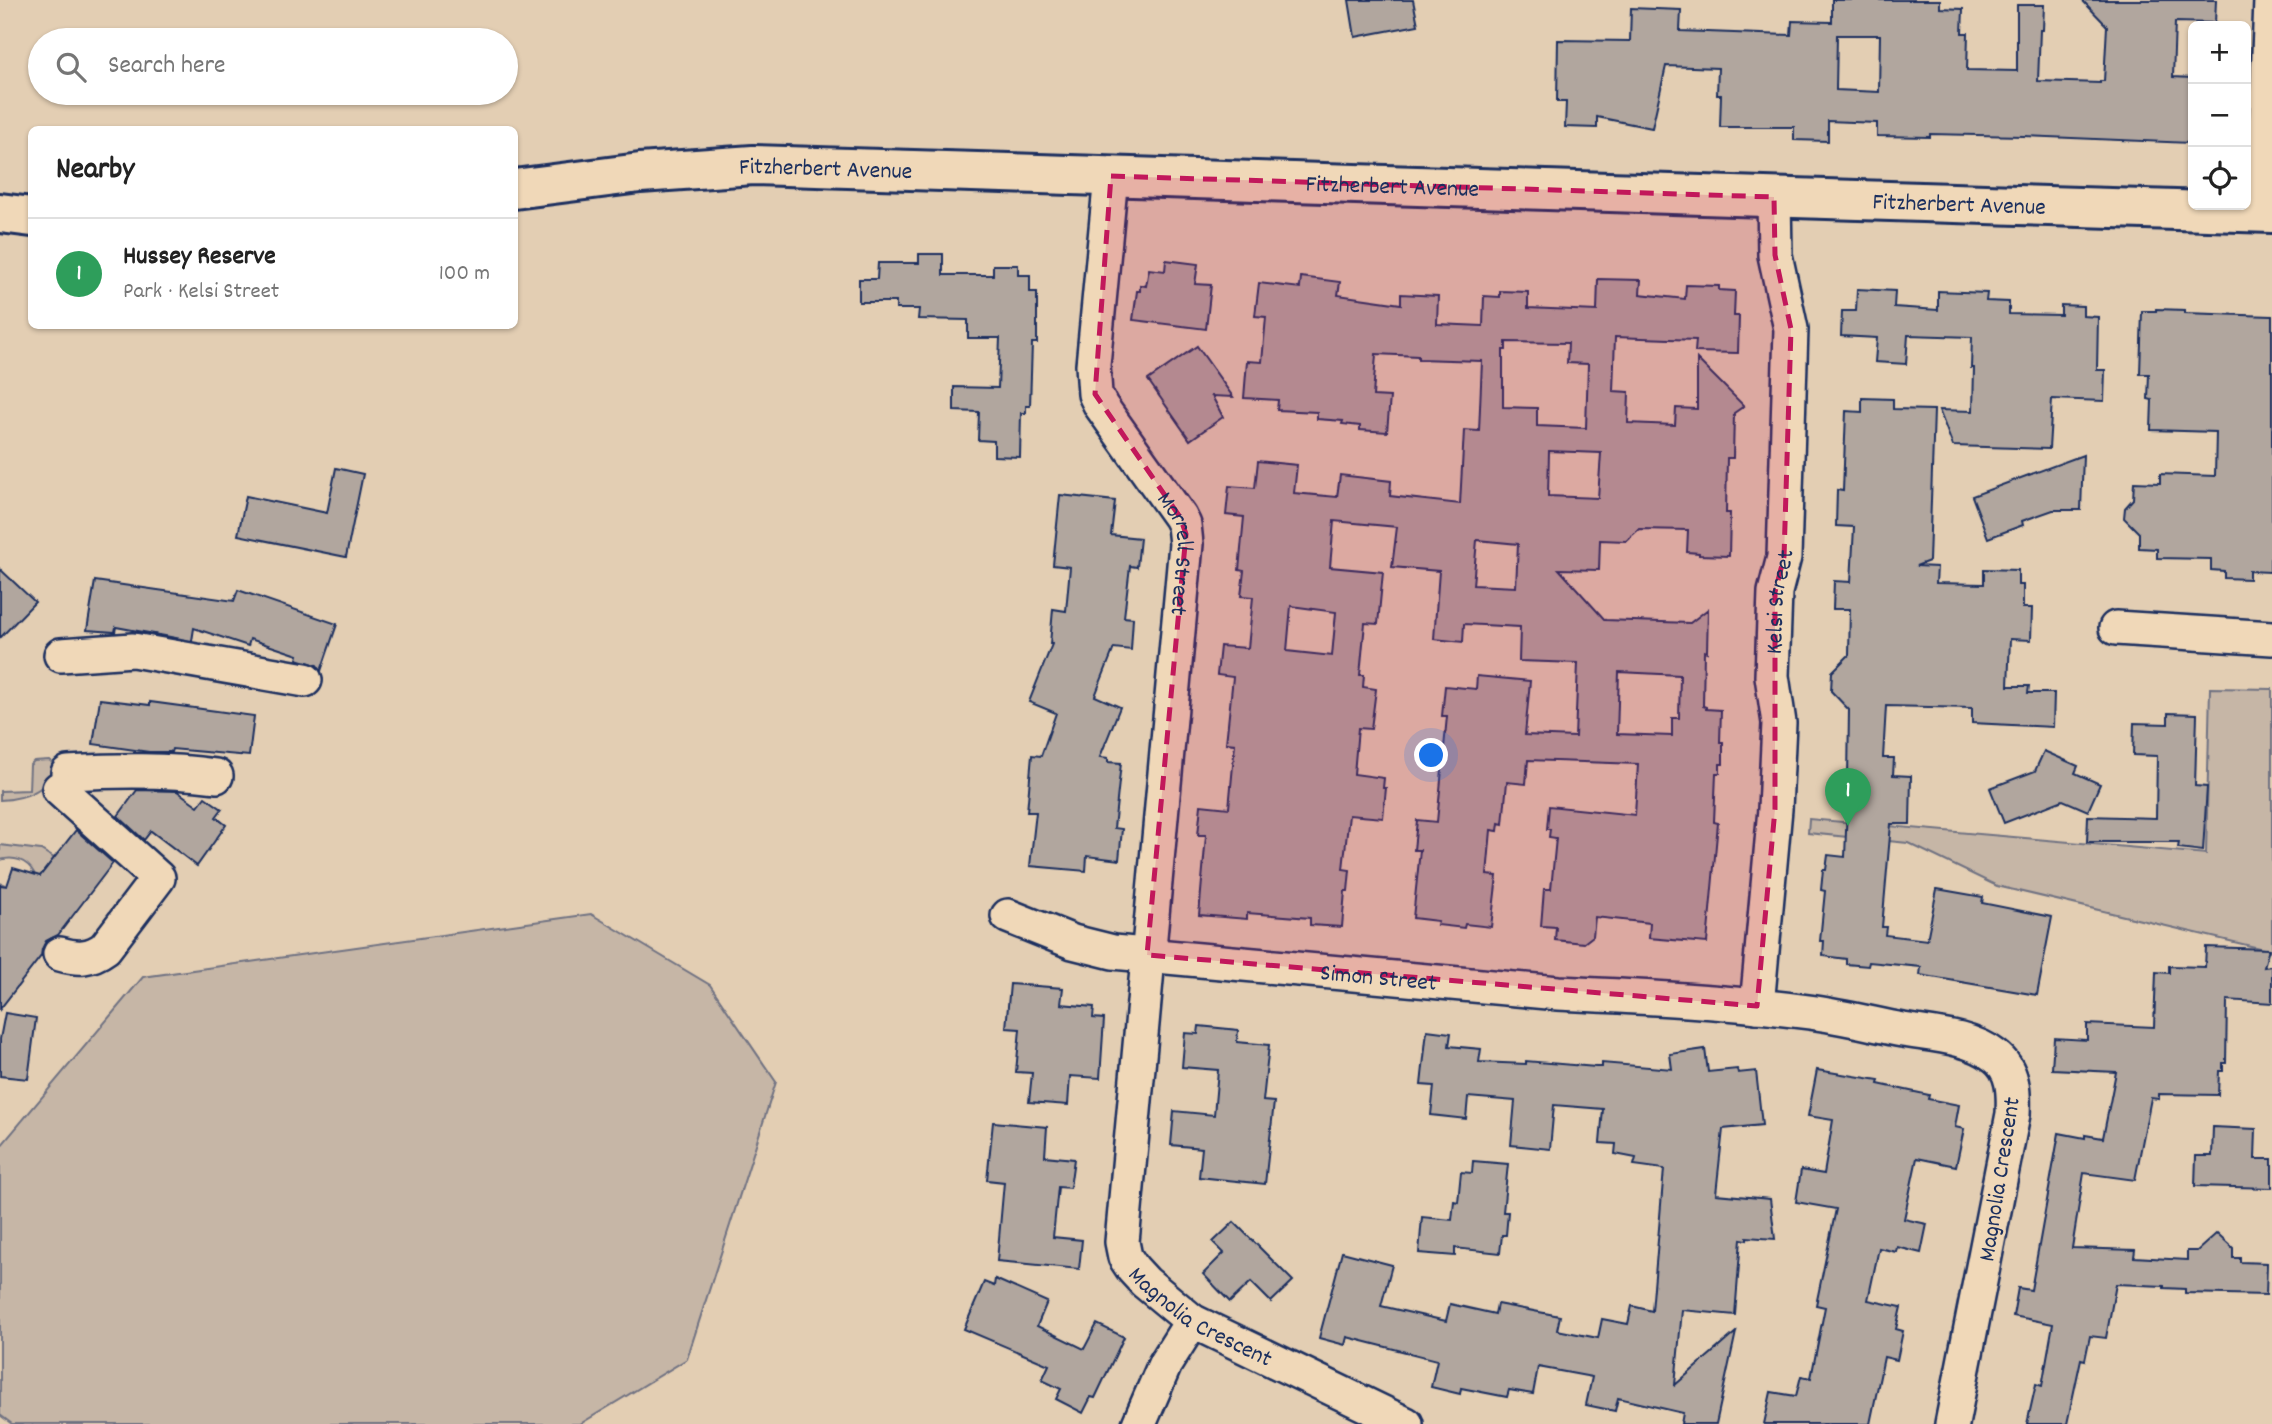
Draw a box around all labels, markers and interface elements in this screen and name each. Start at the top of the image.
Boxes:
map controls [2188,21,2251,210]
button: + [2188,21,2251,84]
search box [28,28,518,105]
icon: search [52,48,90,86]
text: Search here [108,48,226,85]
button: − [2188,84,2251,147]
button: locate [2188,147,2251,210]
text: Nearby [56,150,134,193]
street label: Fitzherbert Avenue [738,151,913,190]
street label: Fitzherbert Avenue [1305,168,1480,208]
street label: Fitzherbert Avenue [1872,186,2046,226]
text: Hussey Reserve [123,239,276,276]
text: 1 [76,258,82,291]
text: 100 m [439,258,490,291]
text: Park · Kelsi Street [123,276,279,309]
street label: Morrell Street [1147,485,1200,617]
street label: Kelsi Street [1759,549,1804,655]
your location [1414,738,1448,772]
pin: 1 [1825,768,1871,826]
street label: Simon Street [1318,957,1438,1002]
street label: Magnolia Crescent [1971,1095,2031,1264]
street label: Magnolia Crescent [1119,1260,1278,1377]

